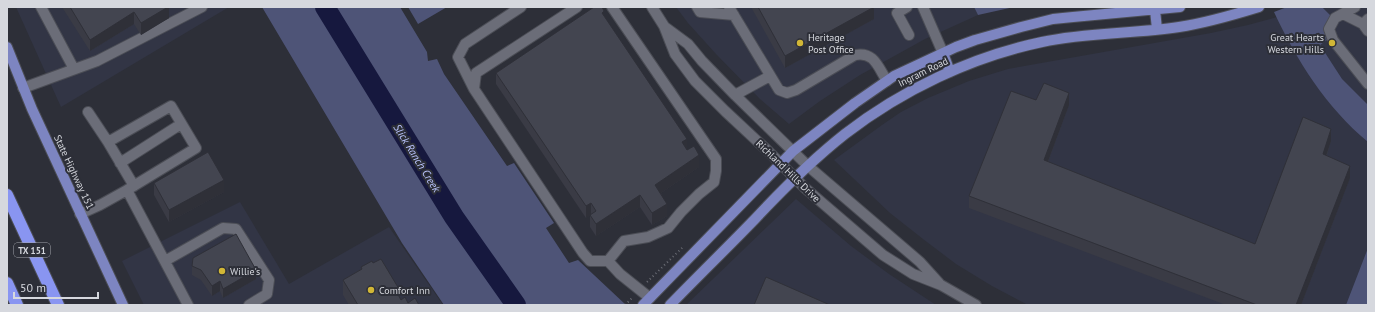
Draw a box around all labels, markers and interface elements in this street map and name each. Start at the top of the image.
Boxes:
place label: Heritage Post Office [808,31,854,56]
place label: Great Hearts Western Hills [1268,31,1324,56]
marker: Heritage Post Office [795,38,805,48]
marker: Great Hearts Western Hills [1327,38,1337,48]
street label: Ingram Road [896,54,950,90]
water label: Slick Ranch Creek [390,121,444,196]
street label: State Highway 151 [51,133,97,211]
street label: Richland Hills Drive [753,137,823,205]
road number: TX 151 [14,243,50,257]
place label: Willie's [230,265,260,278]
marker: Willie's [217,266,227,276]
scale bar [14,274,98,300]
text: 50 m [20,280,46,295]
place label: Comfort Inn [379,284,430,297]
marker: Comfort Inn [366,285,376,295]

